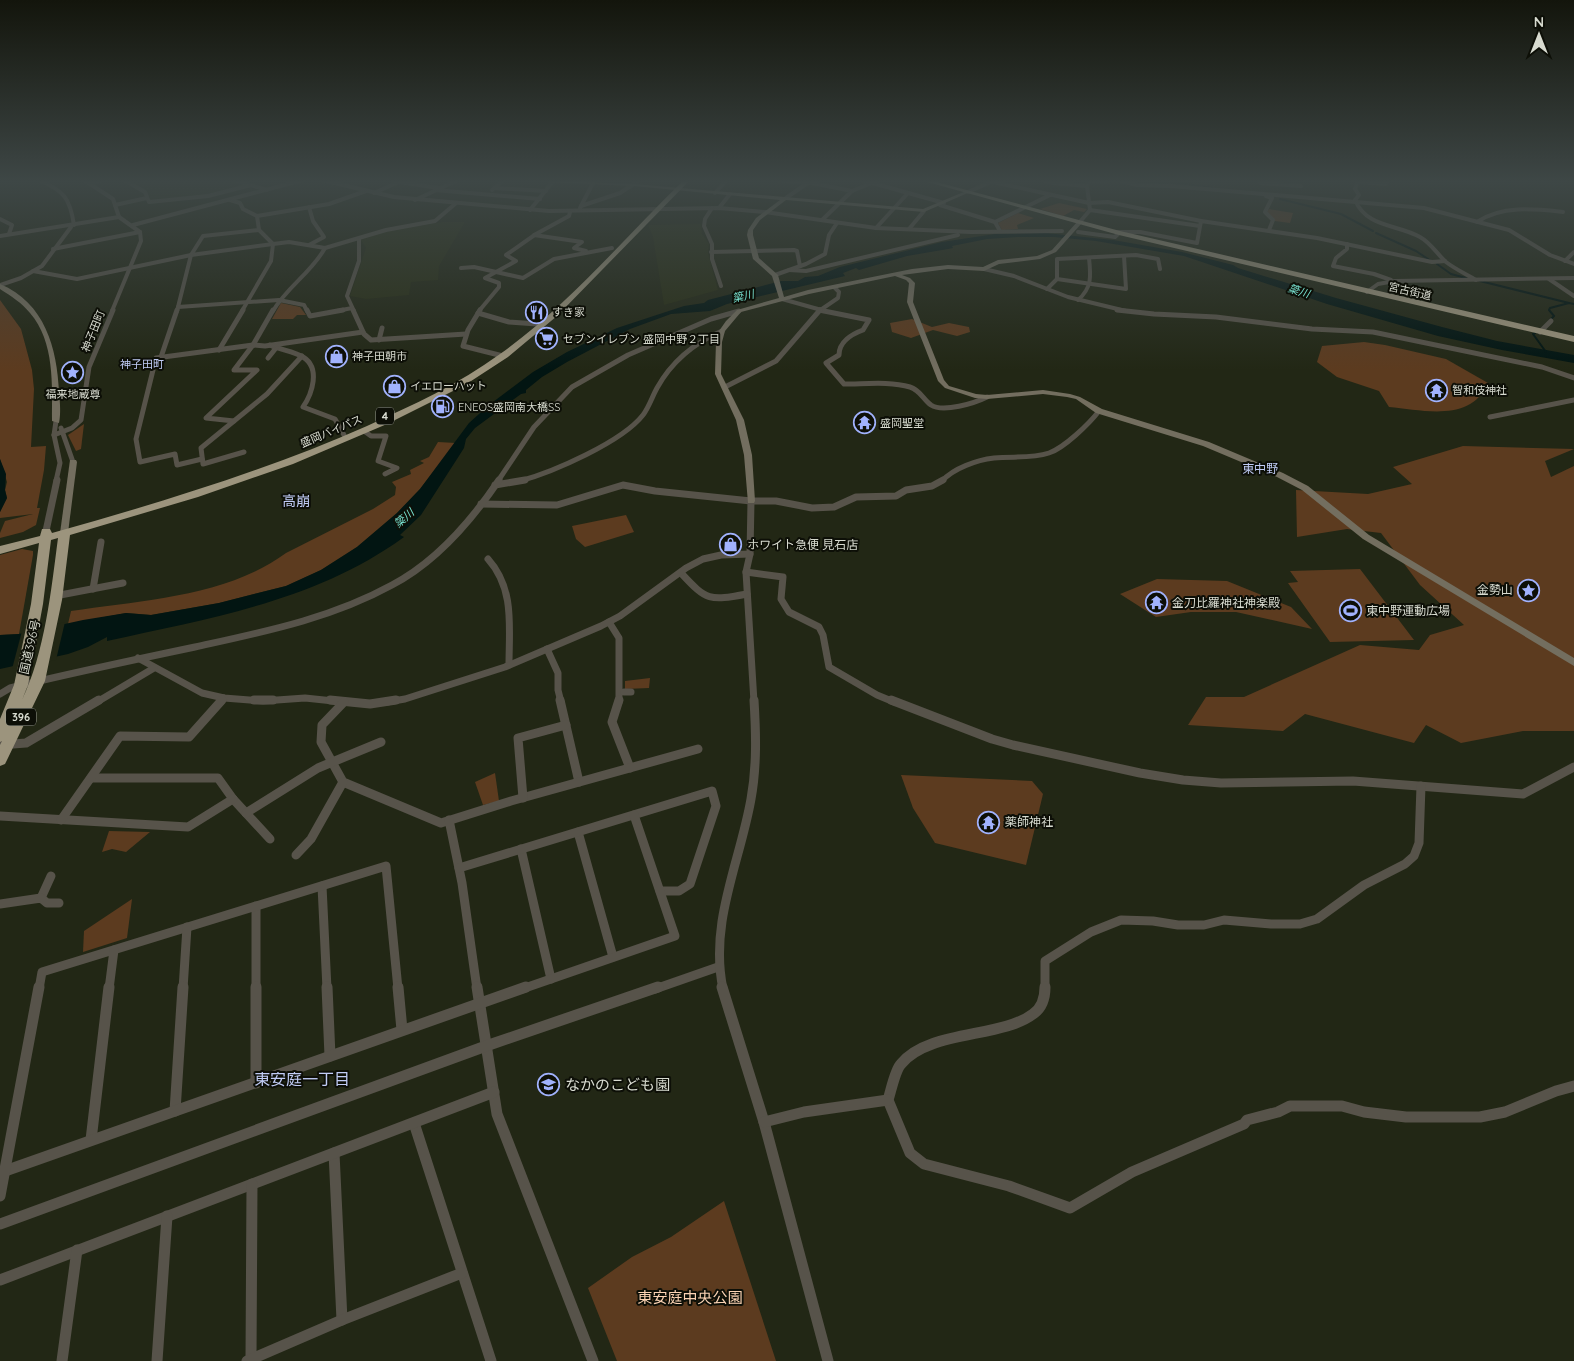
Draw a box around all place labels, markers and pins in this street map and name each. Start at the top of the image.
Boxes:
restaurant icon: すき家 [524,300,548,324]
place label: すき家 [552,305,585,319]
supermarket icon: セブンイレブン 盛岡中野２丁目 [535,327,559,351]
place label: セブンイレブン 盛岡中野２丁目 [563,332,720,346]
shop icon: 神子田朝市 [324,344,348,368]
place label: 神子田朝市 [352,349,407,363]
place icon: 福来地蔵尊 [61,361,85,385]
shop icon: イエローハット [382,374,406,398]
temple icon: 智和伎神社 [1424,378,1448,402]
place label: イエローハット [410,379,487,393]
place label: 智和伎神社 [1452,383,1507,397]
place label: 福来地蔵尊 [46,387,101,401]
fuel station icon: ENEOS盛岡南大橋SS [430,395,454,419]
place label: ENEOS盛岡南大橋SS [458,400,560,414]
temple icon: 盛岡聖堂 [852,411,876,435]
place label: 盛岡聖堂 [880,416,924,430]
shop icon: ホワイト急便 見石店 [719,533,743,557]
place label: ホワイト急便 見石店 [747,537,858,552]
place icon: 金勢山 [1517,578,1541,602]
place label: 金勢山 [1477,582,1513,597]
temple icon: 金刀比羅神社神楽殿 [1144,591,1168,615]
place label: 金刀比羅神社神楽殿 [1172,595,1280,610]
sports icon: 東中野運動広場 [1338,599,1362,623]
place label: 東中野運動広場 [1366,603,1450,618]
temple icon: 薬師神社 [977,810,1001,834]
place label: 薬師神社 [1005,814,1053,829]
school or university icon: なかのこども園 [537,1073,561,1097]
place label: なかのこども園 [565,1075,670,1094]

